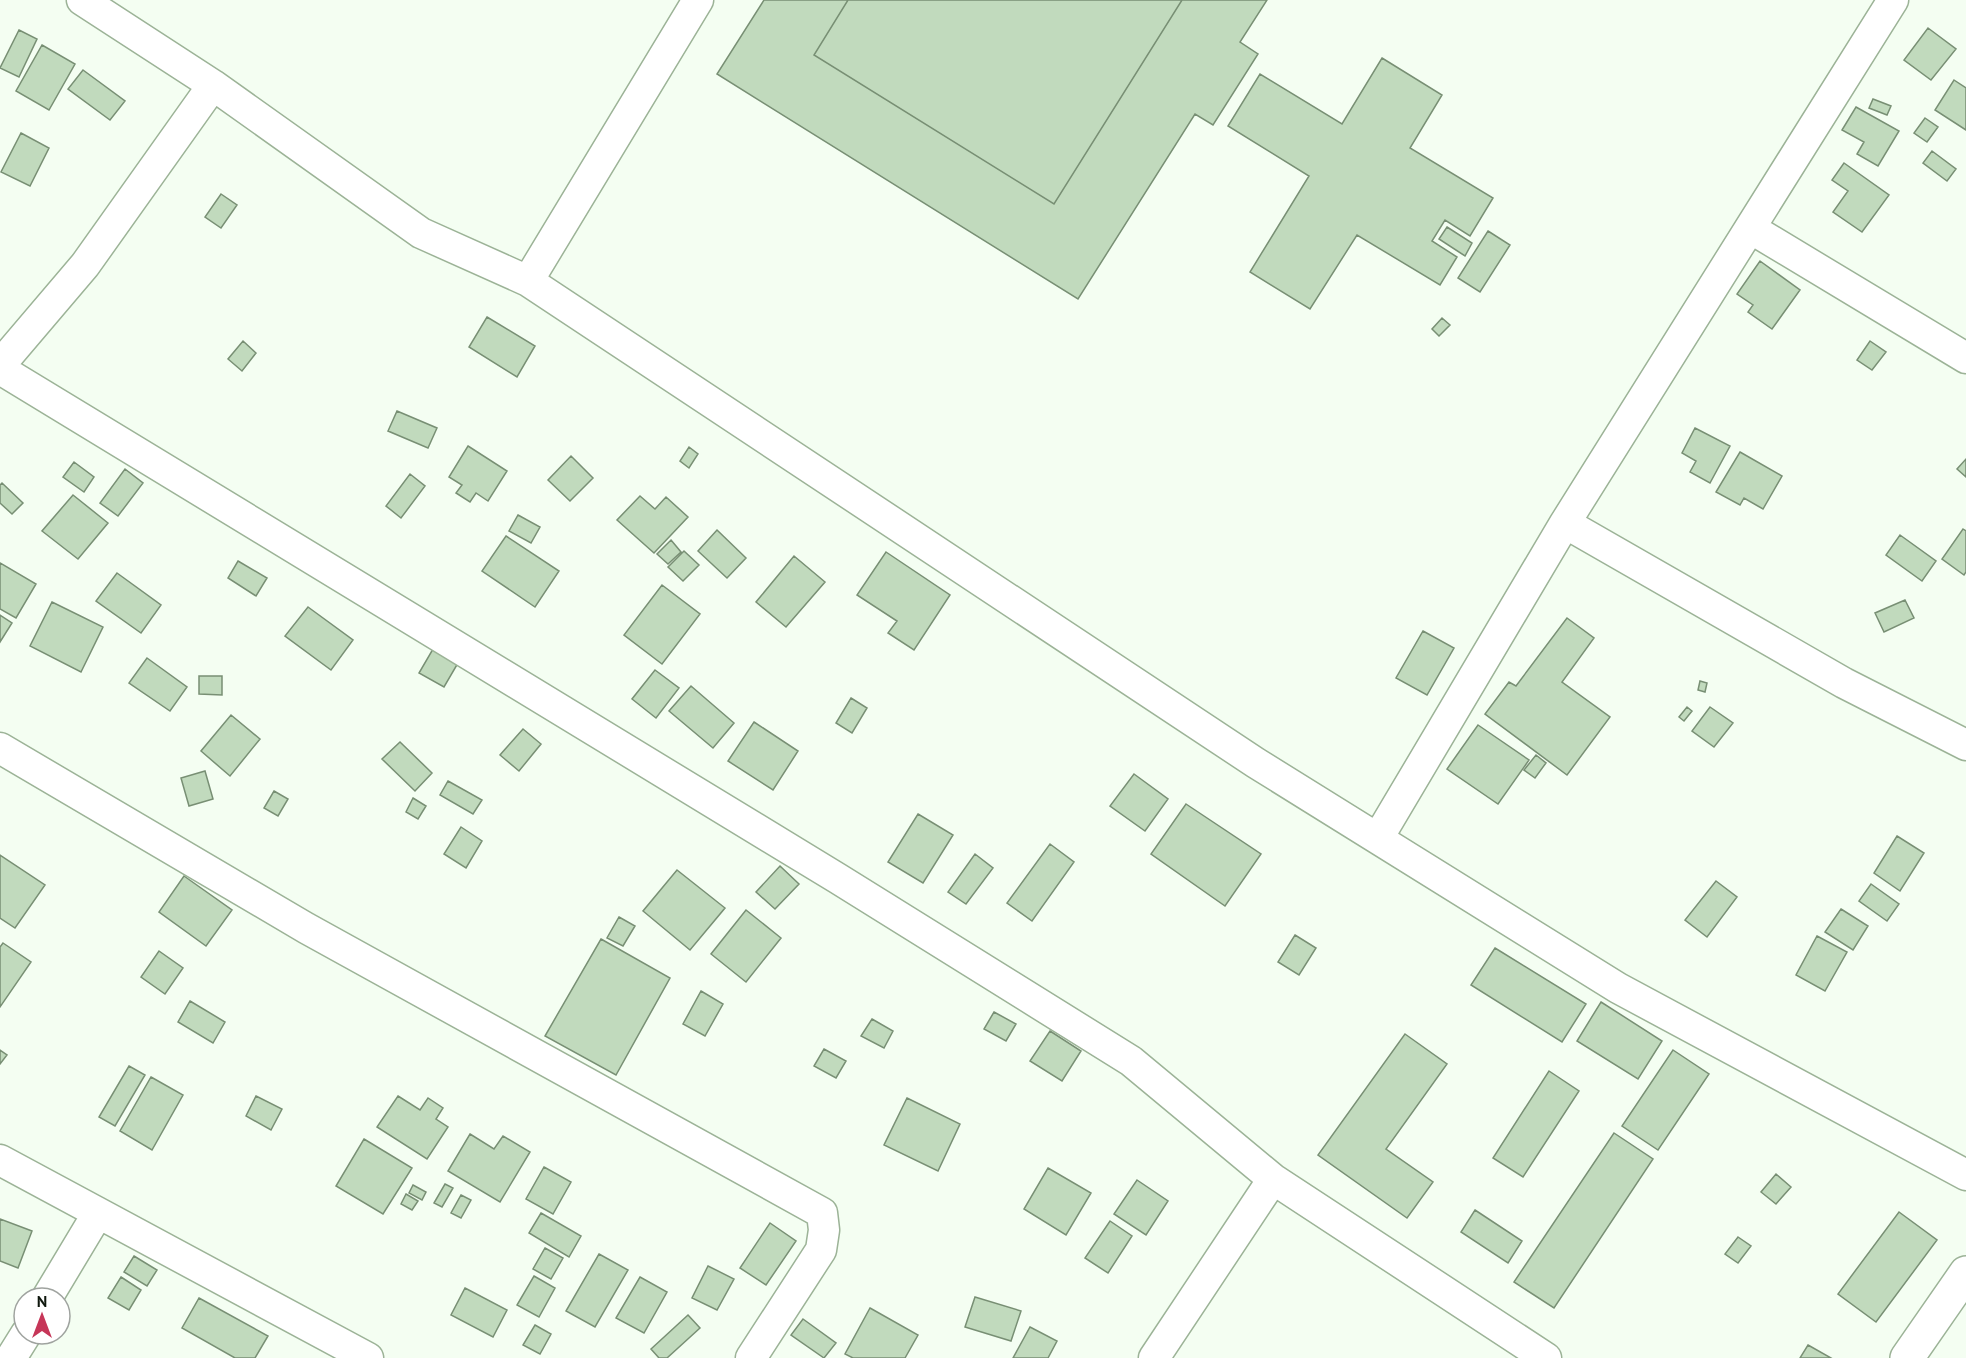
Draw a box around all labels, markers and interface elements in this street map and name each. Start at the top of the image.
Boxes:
north arrow [12,1286,72,1346]
text: N [37,1291,47,1311]

